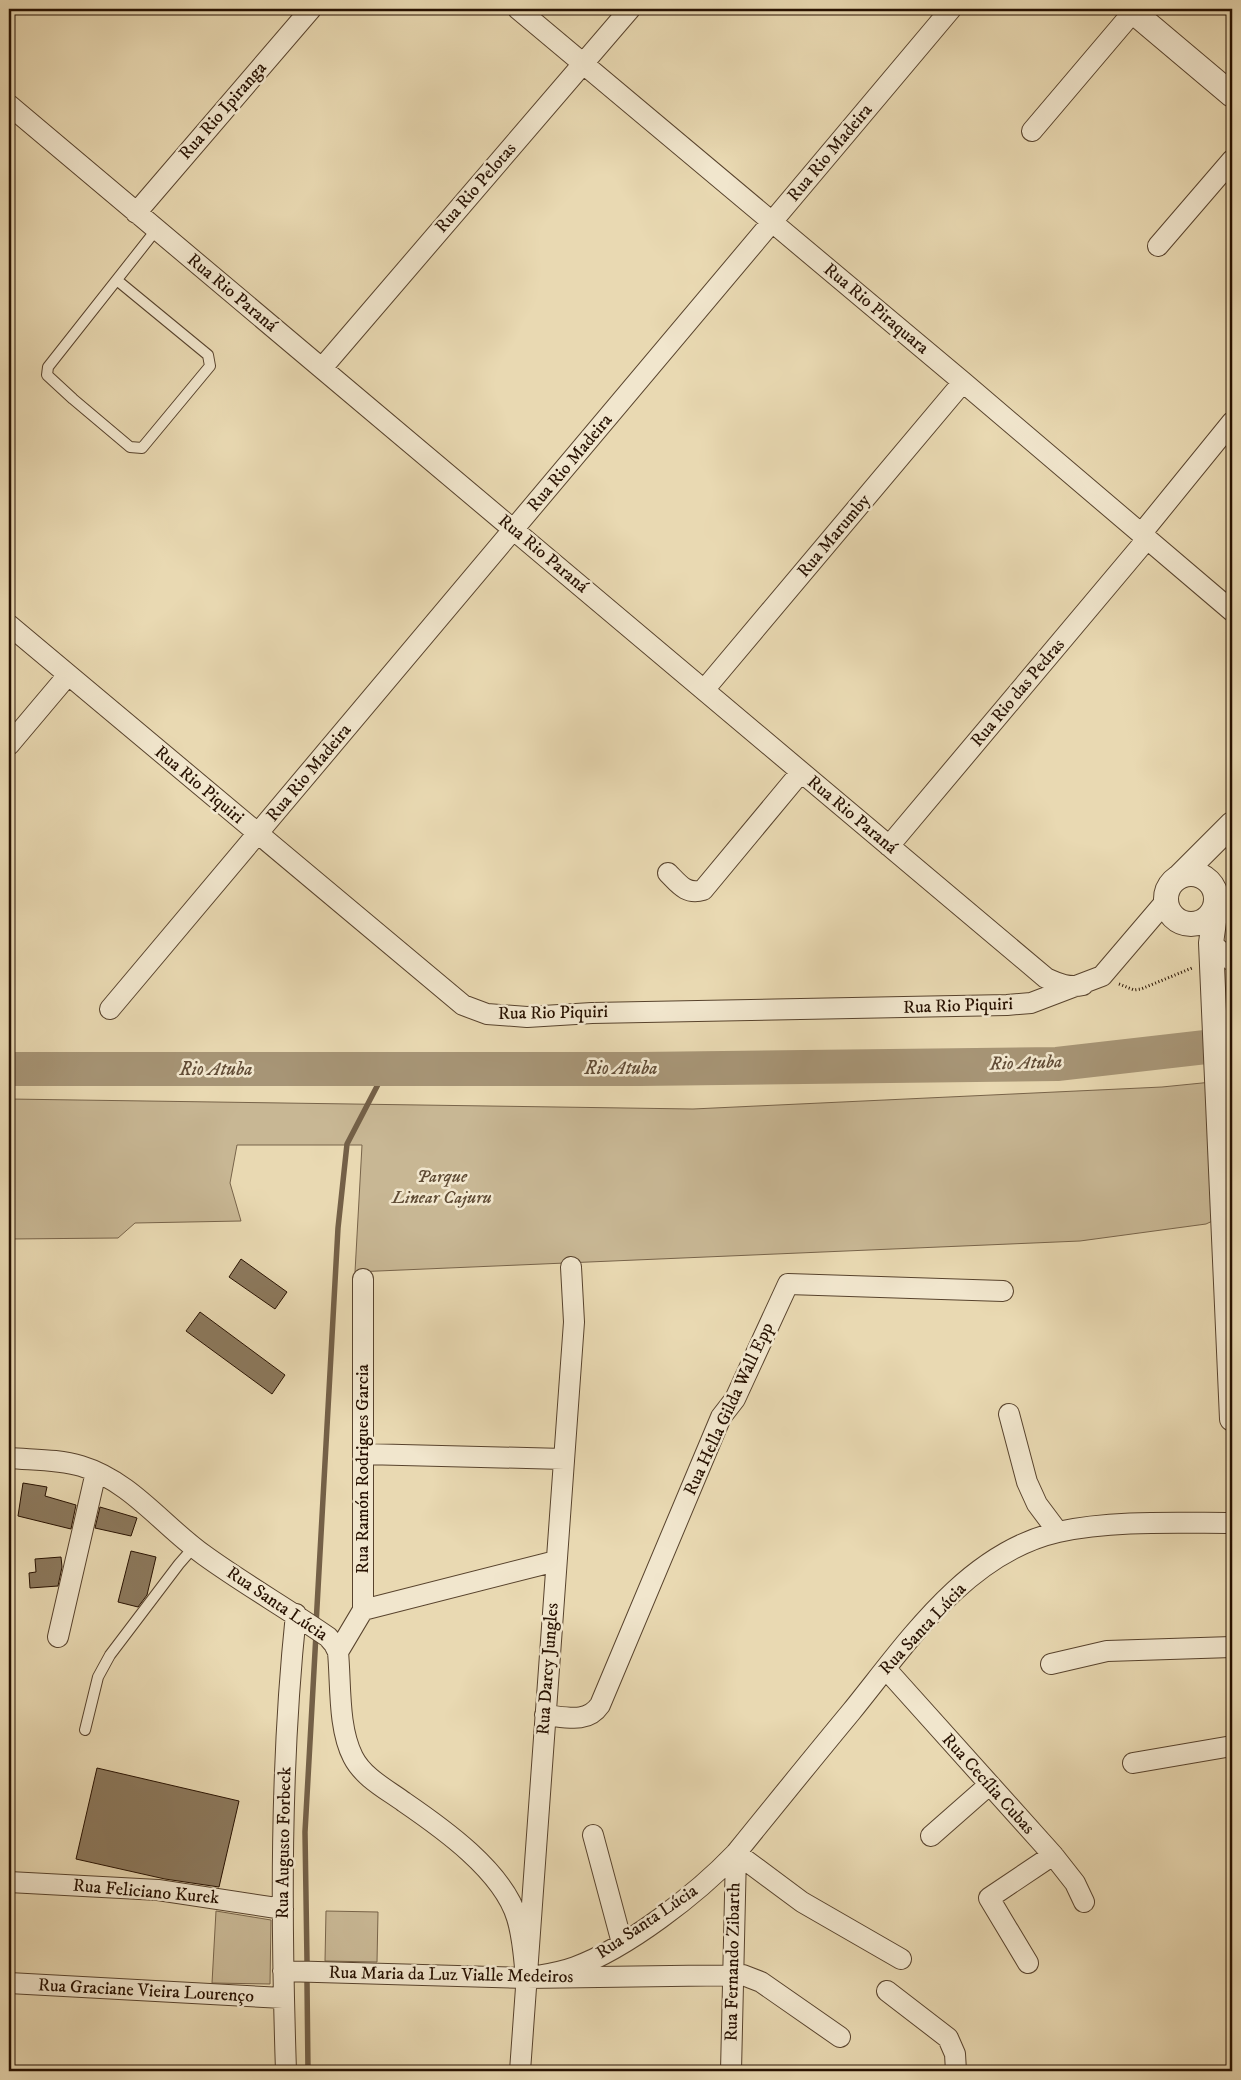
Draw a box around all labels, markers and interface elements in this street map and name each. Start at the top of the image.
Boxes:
street label: Rua Rio Ipiranga [175,57,272,164]
street label: Rua Rio Madeira [783,99,878,206]
street label: Rua Rio Pelotas [431,138,521,238]
street label: Rua Rio Paraná [182,249,282,337]
street label: Rua Rio Piraquara [819,259,933,360]
street label: Rua Rio Madeira [523,409,618,516]
street label: Rua Marumby [793,489,876,582]
street label: Rua Rio Paraná [493,510,593,598]
street label: Rua Rio das Pedras [966,634,1070,752]
street label: Rua Rio Madeira [262,719,357,826]
street label: Rua Rio Piquiri [150,741,248,829]
street label: Rua Rio Paraná [802,771,902,859]
street label: Rua Rio Piquiri [903,993,1013,1019]
street label: Rua Rio Piquiri [498,1001,608,1025]
water label: Rio Atuba [988,1050,1063,1076]
water label: Rio Atuba [584,1057,657,1080]
water label: Rio Atuba [179,1058,252,1081]
park label: Parque Linear Cajuru [391,1166,492,1209]
street label: Rua Hella Gilda Wall Epp [679,1319,779,1499]
street label: Rua Ramón Rodrigues Garcia [352,1364,374,1574]
street label: Rua Santa Lúcia [222,1562,332,1646]
street label: Rua Santa Lúcia [875,1578,971,1679]
street label: Rua Darcy Jungles [532,1602,564,1736]
street label: Rua Cecília Cubas [937,1729,1039,1839]
street label: Rua Augusto Forbeck [272,1766,296,1919]
street label: Rua Feliciano Kurek [72,1875,220,1909]
street label: Rua Santa Lúcia [592,1880,702,1964]
street label: Rua Fernando Zibarth [721,1882,745,2042]
street label: Rua Maria da Luz Vialle Medeiros [328,1962,574,1988]
street label: Rua Graciane Vieira Lourenço [37,1974,255,2008]

